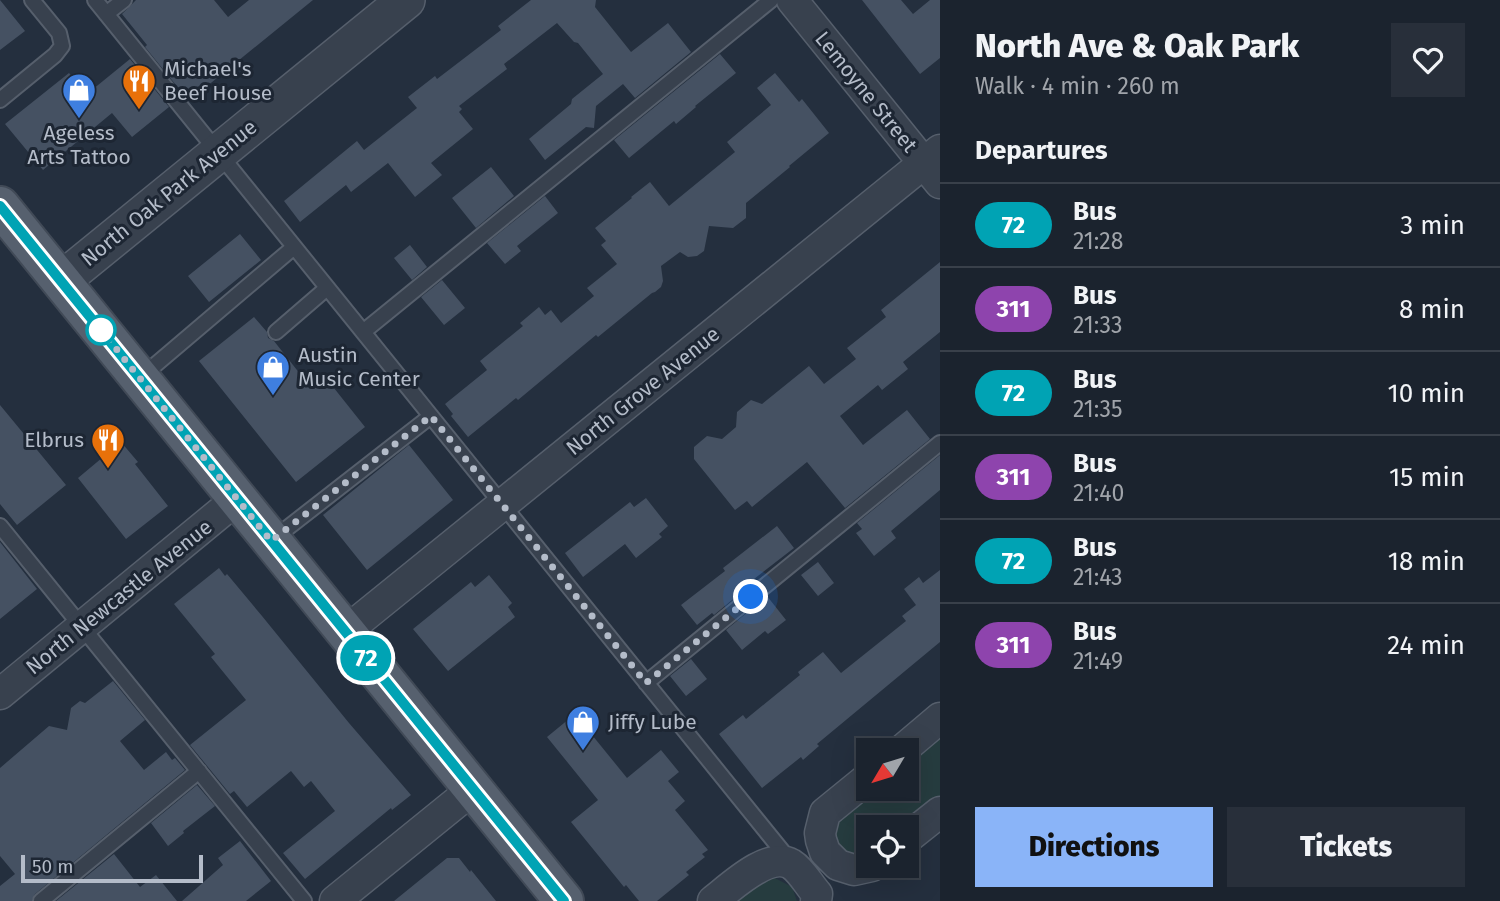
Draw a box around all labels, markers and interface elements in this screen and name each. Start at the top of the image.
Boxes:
button: heart [1391,23,1465,97]
street label: Lemoyne Street [809,26,923,158]
text: North Ave & Oak Park [975,26,1299,66]
place label: Michael's Beef House [164,56,272,106]
restaurant icon: Michael's Beef House [120,62,158,111]
shop icon: Ageless Arts Tattoo [60,71,98,120]
text: Walk · 4 min · 260 m [975,72,1180,100]
street label: North Oak Park Avenue [76,114,262,272]
place label: Ageless Arts Tattoo [27,120,131,170]
text: Departures [975,135,1108,166]
text: Bus [1073,196,1116,227]
text: 3 min [1400,210,1465,241]
text: 72 [1002,211,1025,239]
text: 21:28 [1073,227,1123,255]
text: Bus [1073,280,1116,311]
text: 8 min [1399,294,1465,325]
text: 311 [997,295,1030,323]
text: 21:33 [1073,311,1122,339]
unlabelled marker [86,315,116,345]
street label: North Grove Avenue [561,321,725,461]
place label: Austin Music Center [298,342,420,392]
shop icon: Austin Music Center [254,348,292,397]
text: Bus [1073,364,1116,395]
text: 10 min [1387,378,1465,409]
text: 72 [1002,379,1025,407]
text: 21:35 [1073,395,1123,423]
restaurant icon: Elbrus [89,421,127,470]
place label: Elbrus [24,427,84,453]
text: Bus [1073,448,1116,479]
text: 15 min [1389,462,1465,493]
text: 311 [997,463,1030,491]
text: 21:40 [1073,479,1124,507]
street label: North Newcastle Avenue [21,514,217,680]
text: Bus [1073,532,1116,563]
text: 18 min [1388,546,1465,577]
text: 72 [1002,547,1025,575]
text: 21:43 [1073,563,1123,591]
your location [733,579,768,614]
text: Bus [1073,616,1116,647]
text: 24 min [1387,630,1465,661]
text: 311 [997,631,1030,659]
line badge: 72 [334,635,398,681]
text: 72 [354,644,378,672]
text: 21:49 [1073,647,1123,675]
shop icon: Jiffy Lube [564,703,602,752]
place label: Jiffy Lube [608,709,697,735]
north arrow [856,738,919,802]
map controls [856,738,919,878]
button: Directions [975,807,1213,887]
button: Tickets [1227,807,1465,887]
button: locate [856,815,919,878]
scale bar [21,852,203,884]
text: 50 m [32,855,73,878]

